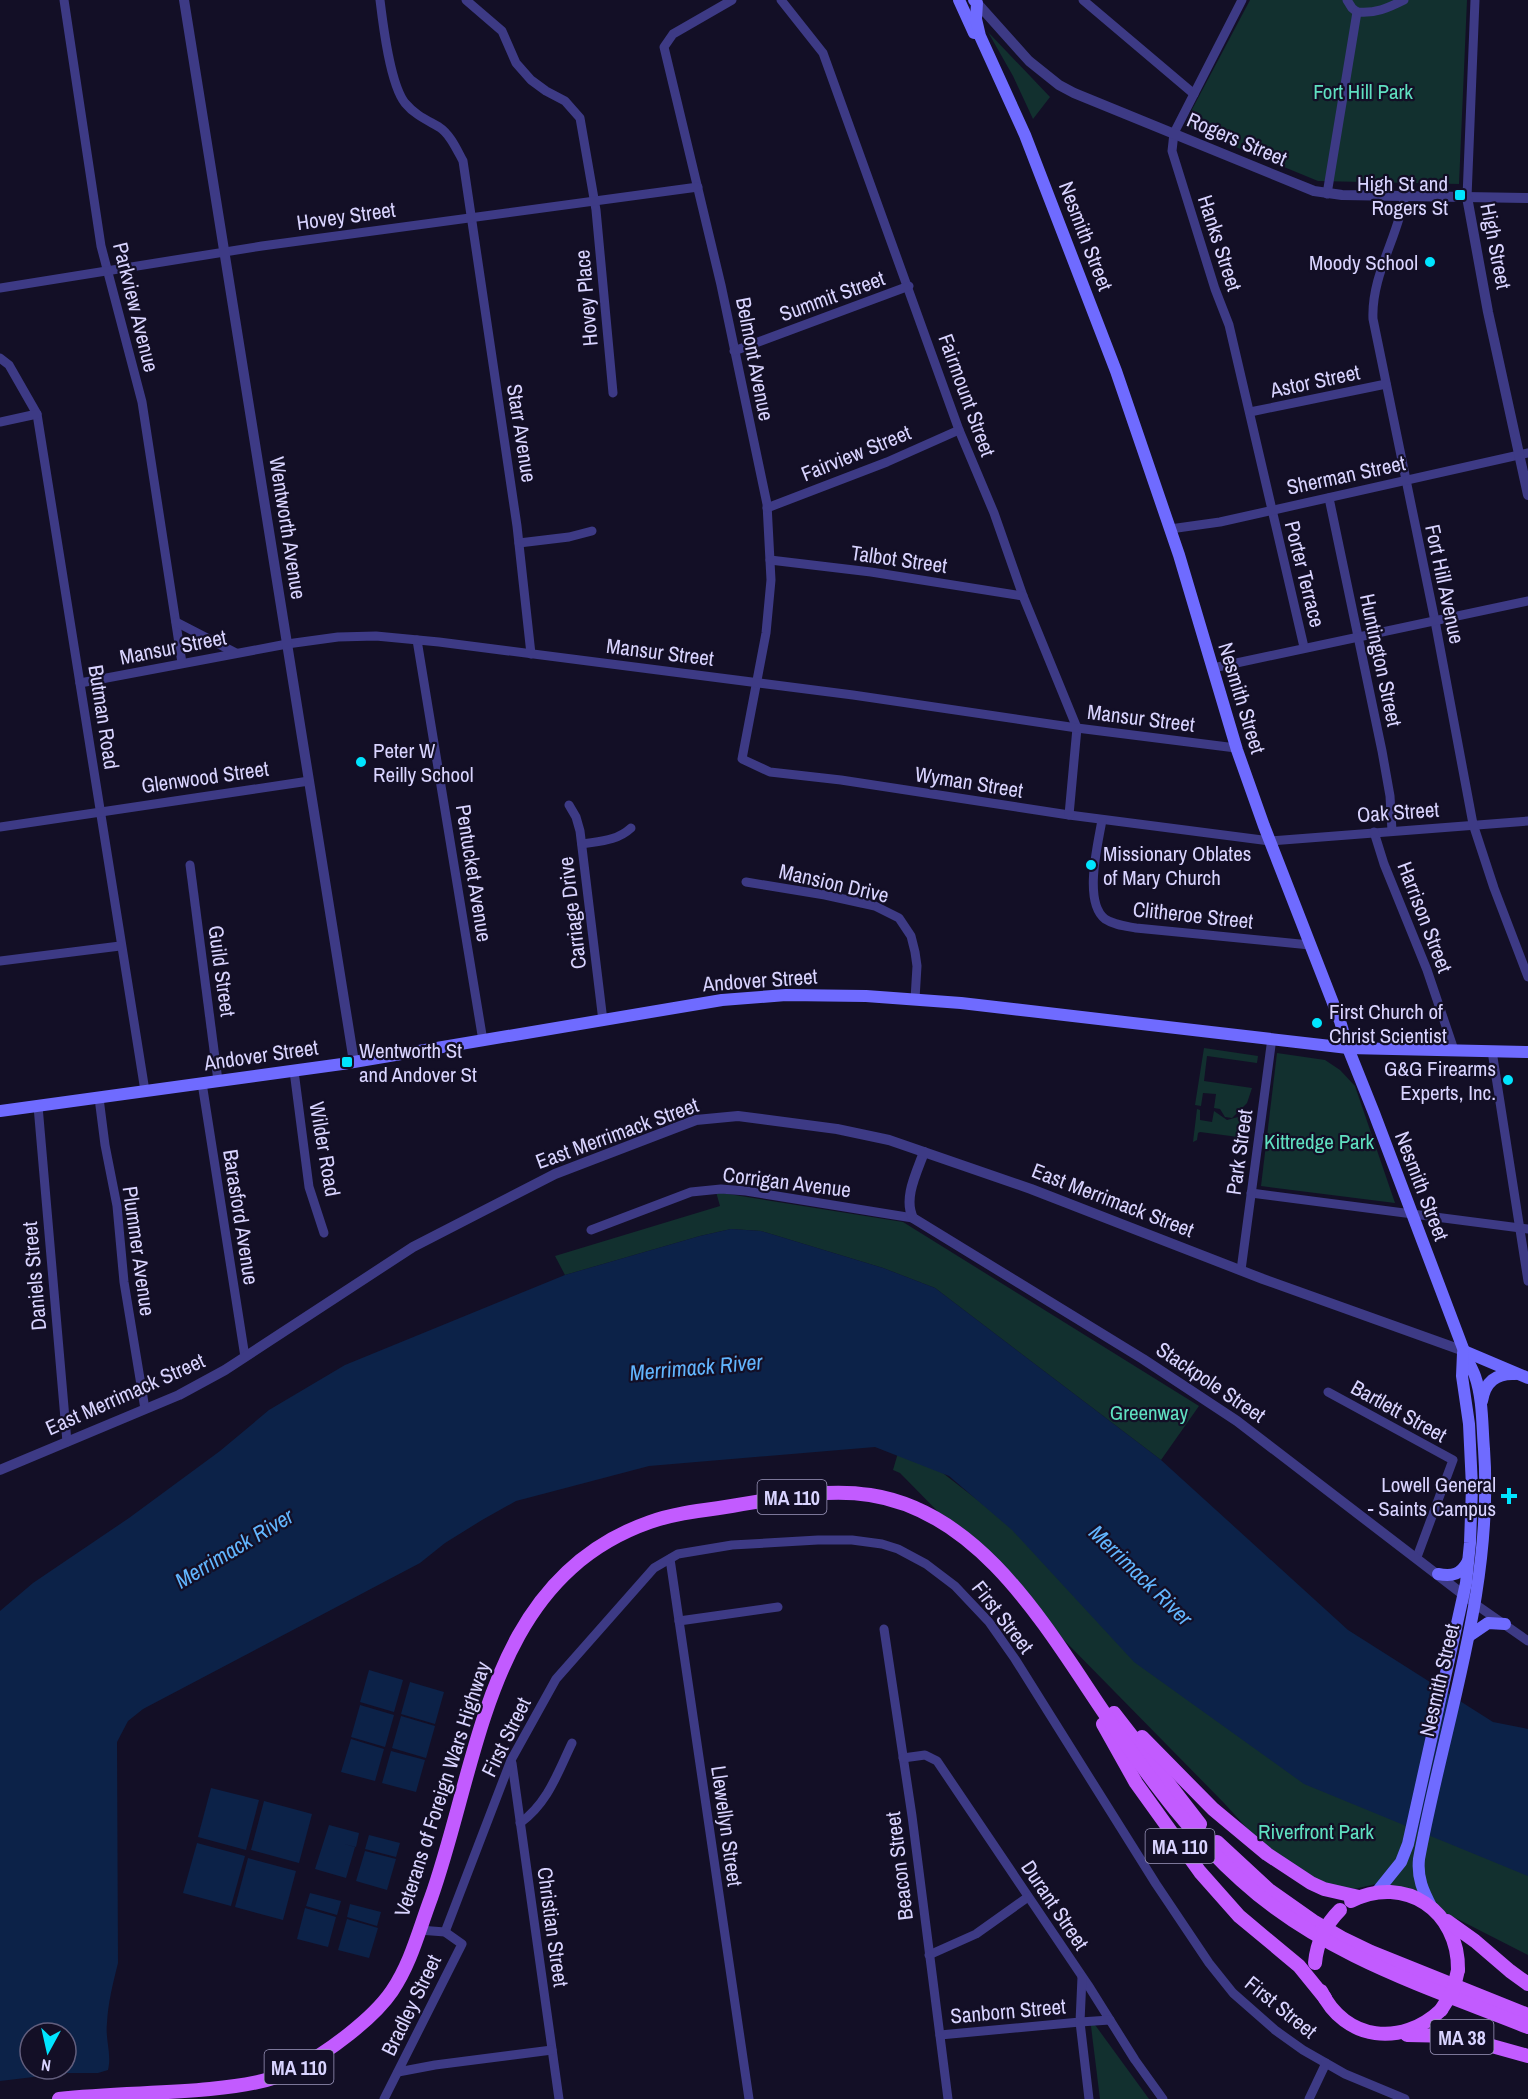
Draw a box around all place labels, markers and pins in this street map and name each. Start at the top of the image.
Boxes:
place label: High St and Rogers St [1357,169,1448,222]
marker: High St and Rogers St [1453,188,1467,202]
place label: Moody School [1309,248,1418,277]
marker: Moody School [1423,255,1437,269]
place label: Peter W Reilly School [373,736,474,789]
marker: Peter W Reilly School [354,755,368,769]
place label: Missionary Oblates of Mary Church [1103,839,1251,892]
marker: Missionary Oblates of Mary Church [1084,858,1098,872]
place label: First Church of Christ Scientist [1329,997,1447,1050]
marker: First Church of Christ Scientist [1310,1016,1324,1030]
place label: Wentworth St and Andover St [359,1036,477,1089]
place label: G&G Firearms Experts, Inc. [1384,1054,1496,1107]
marker: Wentworth St and Andover St [340,1055,354,1069]
marker: G&G Firearms Experts, Inc. [1501,1073,1515,1087]
place label: Lowell General - Saints Campus [1368,1470,1496,1523]
marker: Lowell General - Saints Campus [1500,1487,1518,1505]

